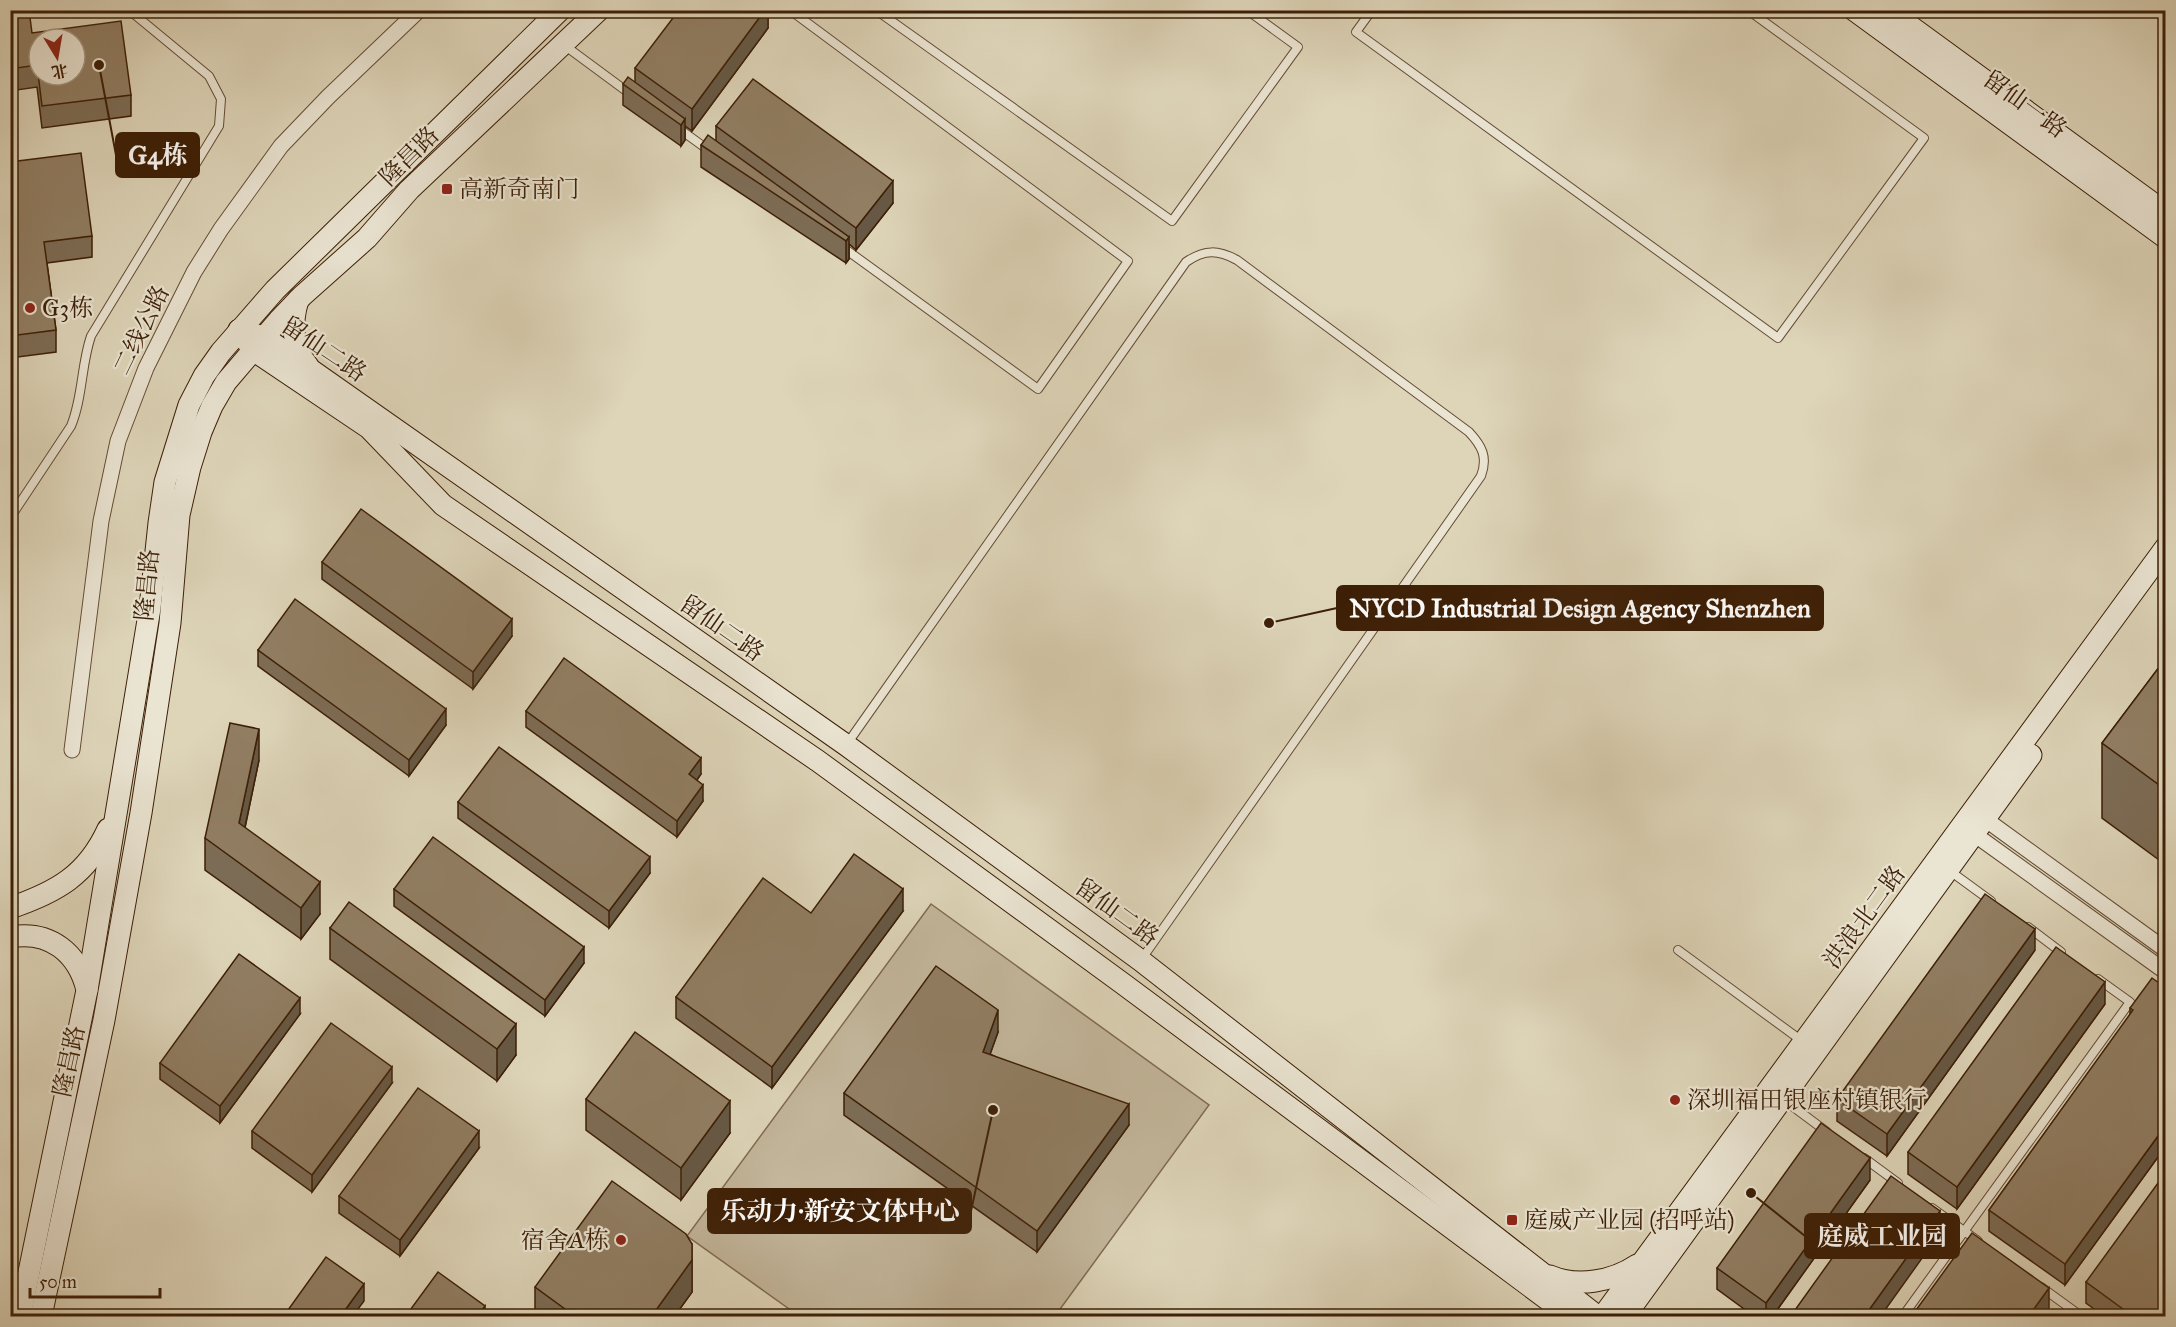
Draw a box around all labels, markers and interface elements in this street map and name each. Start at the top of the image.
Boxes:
north arrow [27,27,87,87]
text: 北 [50,60,69,82]
street label: 留仙一路 [1977,64,2073,144]
street label: 隆昌路 [373,120,445,192]
callout: G4栋 [116,133,199,177]
text: G4栋 [128,139,188,171]
place label: 高新奇南门 [459,174,579,204]
marker: 高新奇南门 [440,182,454,196]
street label: 二线公路 [106,280,176,380]
place label: G3栋 [42,293,93,323]
marker: G3栋 [23,301,37,315]
street label: 留仙二路 [276,310,372,388]
street label: 隆昌路 [129,548,165,622]
callout: NYCD Industrial Design Agency Shenzhen [1337,586,1823,630]
street label: 留仙二路 [674,588,770,668]
text: NYCD Industrial Design Agency Shenzhen [1349,592,1811,625]
street label: 洪浪北二路 [1817,860,1911,974]
street label: 留仙二路 [1069,872,1165,952]
street label: 隆昌路 [47,1023,91,1099]
place label: 深圳福田银座村镇银行 [1687,1085,1927,1115]
marker: 深圳福田银座村镇银行 [1668,1093,1682,1107]
callout: 乐动力·新安文体中心 [708,1189,971,1233]
text: 乐动力·新安文体中心 [720,1195,960,1227]
place label: 庭威产业园 (招呼站) [1524,1205,1735,1235]
marker: 庭威产业园 (招呼站) [1505,1213,1519,1227]
callout: 庭威工业园 [1805,1214,1959,1258]
text: 庭威工业园 [1817,1220,1947,1252]
place label: 宿舍A栋 [521,1225,609,1255]
marker: 宿舍A栋 [614,1233,628,1247]
scale bar [30,1261,160,1299]
text: 50 m [39,1271,77,1293]

